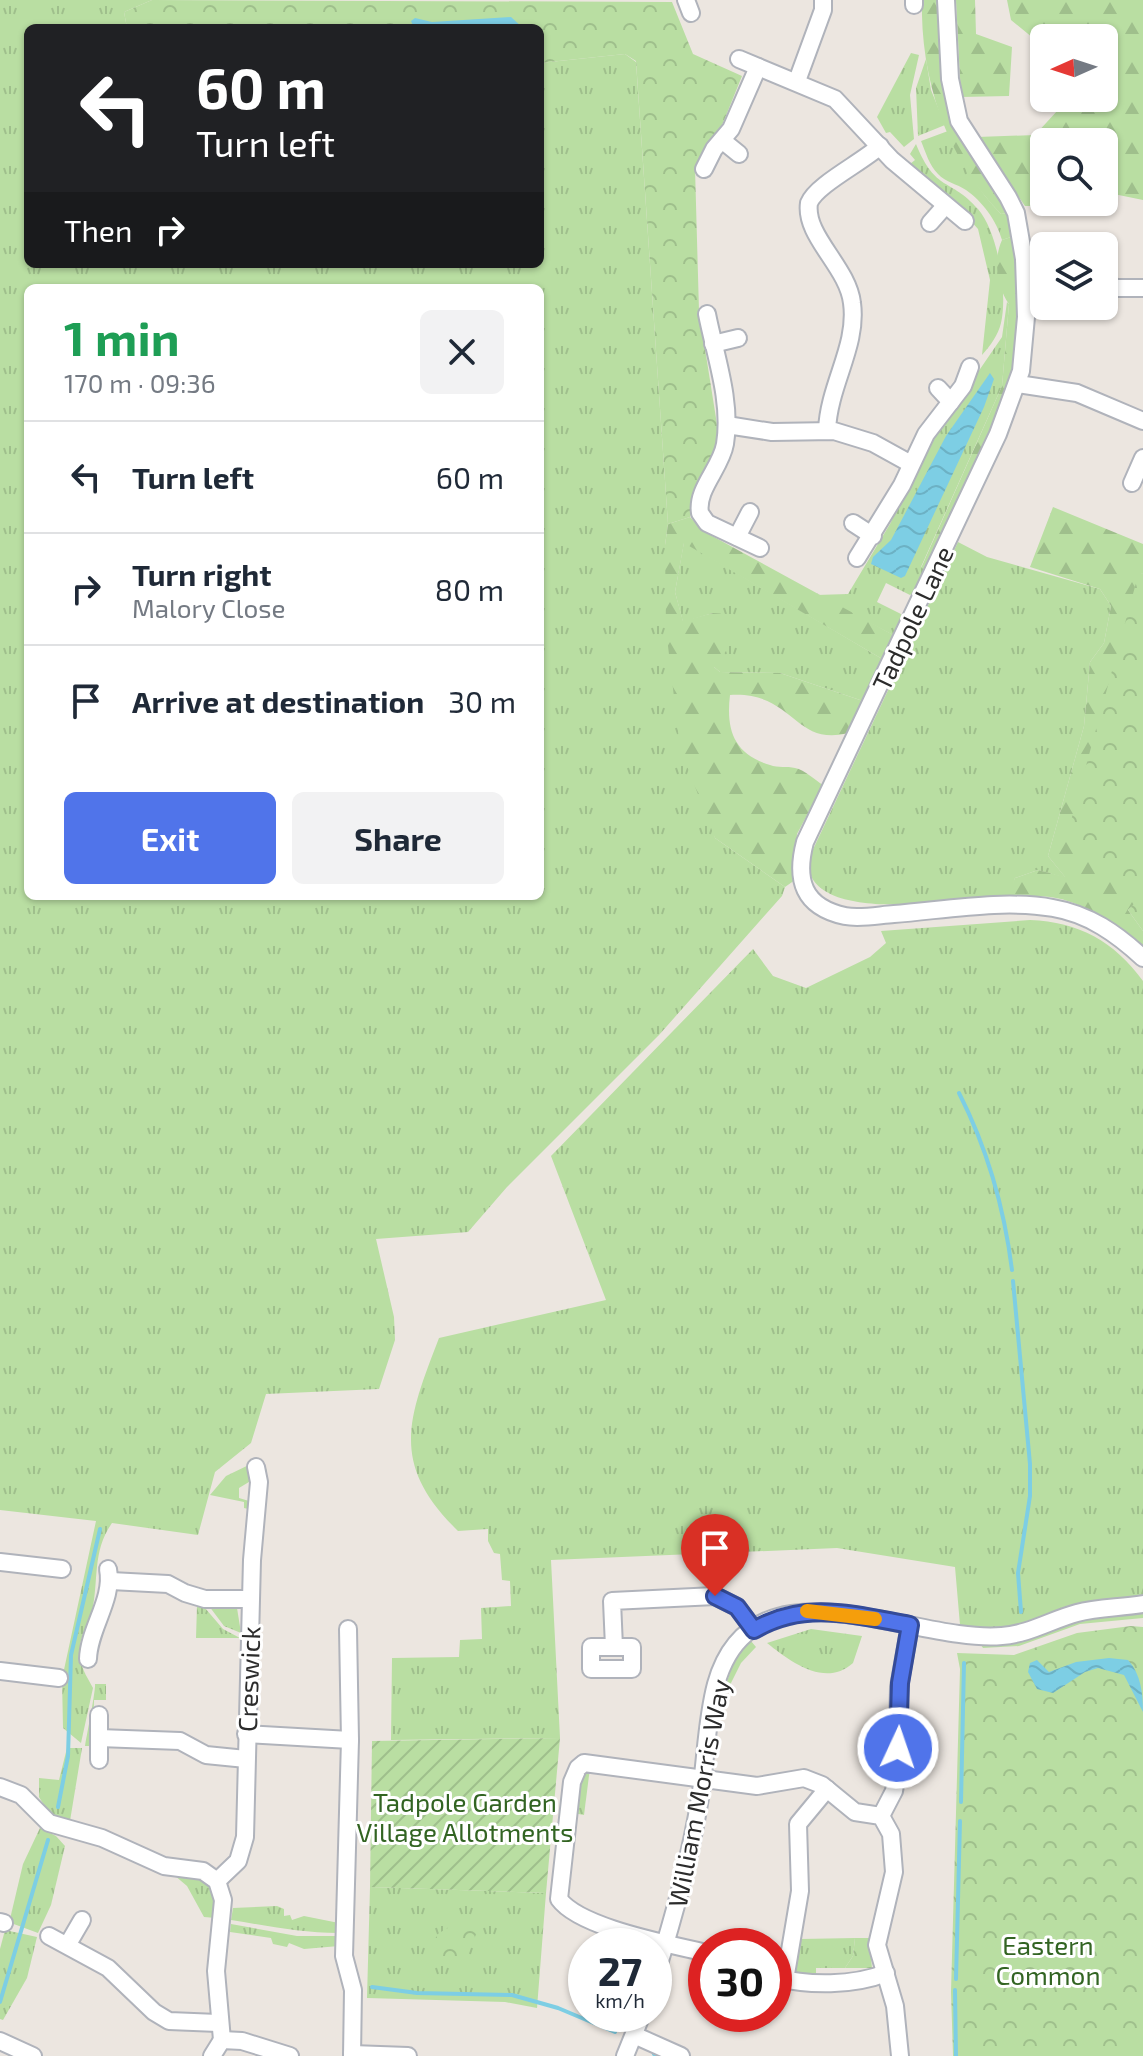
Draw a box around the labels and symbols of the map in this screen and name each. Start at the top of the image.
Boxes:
north arrow [1030,24,1118,112]
street label: Tadpole Lane [865,541,959,695]
pin [681,1514,749,1596]
street label: Creswick [231,1626,265,1732]
street label: William Morris Way [661,1676,735,1910]
position arrow [856,1706,940,1790]
park label: Tadpole Garden Village Allotments [357,1786,573,1847]
speed limit sign: 30 [688,1928,792,2032]
park label: Eastern Common [995,1929,1101,1990]

